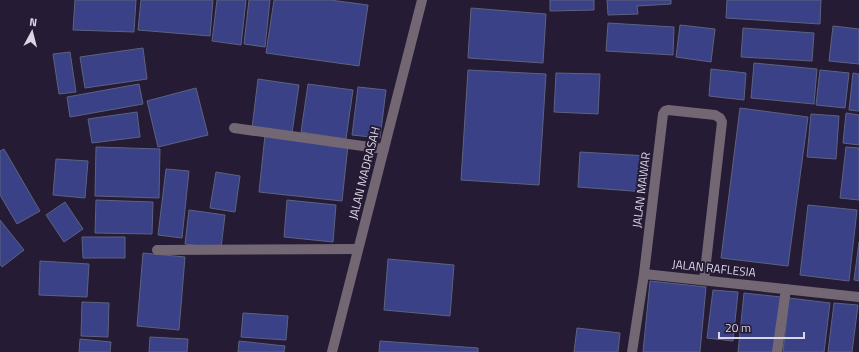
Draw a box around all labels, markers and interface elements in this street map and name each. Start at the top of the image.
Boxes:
north arrow [12,12,52,52]
text: N [28,14,38,30]
street label: JALAN MADRASAH [343,124,385,222]
street label: JALAN MAWAR [627,151,655,229]
street label: JALAN RAFLESIA [671,254,757,282]
scale bar [719,314,804,340]
text: 20 m [725,318,751,337]

